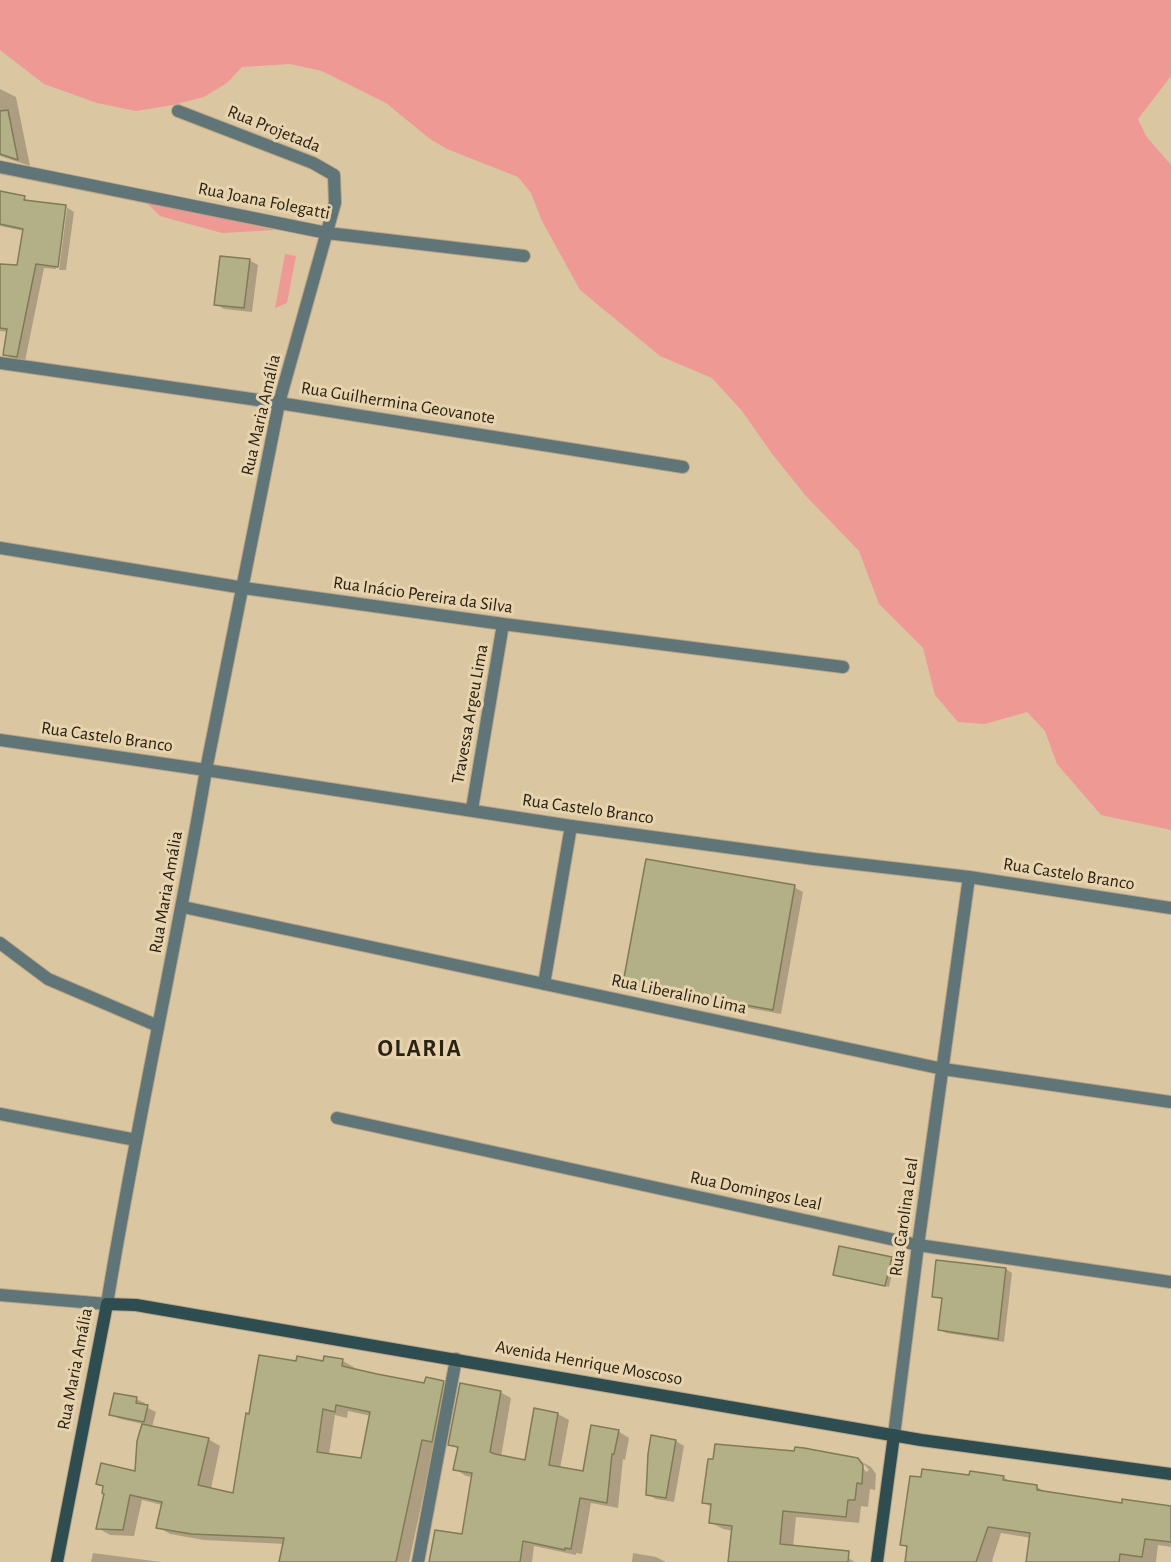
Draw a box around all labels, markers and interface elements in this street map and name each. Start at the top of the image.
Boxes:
street label: Rua Projetada [224,101,324,157]
street label: Rua Joana Folegatti [196,178,332,224]
street label: Rua Maria Amália [237,352,285,478]
street label: Rua Guilhermina Geovanote [300,377,496,429]
street label: Rua Inácio Pereira da Silva [332,572,514,618]
street label: Travessa Argeu Lima [447,642,493,786]
street label: Rua Castelo Branco [40,717,174,757]
street label: Rua Castelo Branco [521,789,655,829]
street label: Rua Maria Amália [145,829,187,955]
street label: Rua Castelo Branco [1002,853,1136,895]
street label: Rua Liberalino Lima [609,969,749,1019]
district label: OLARIA [378,1035,462,1063]
street label: Rua Carolina Leal [885,1156,923,1278]
street label: Rua Domingos Leal [688,1167,824,1215]
street label: Rua Maria Amália [53,1306,97,1432]
street label: Avenida Henrique Moscoso [494,1336,684,1390]

